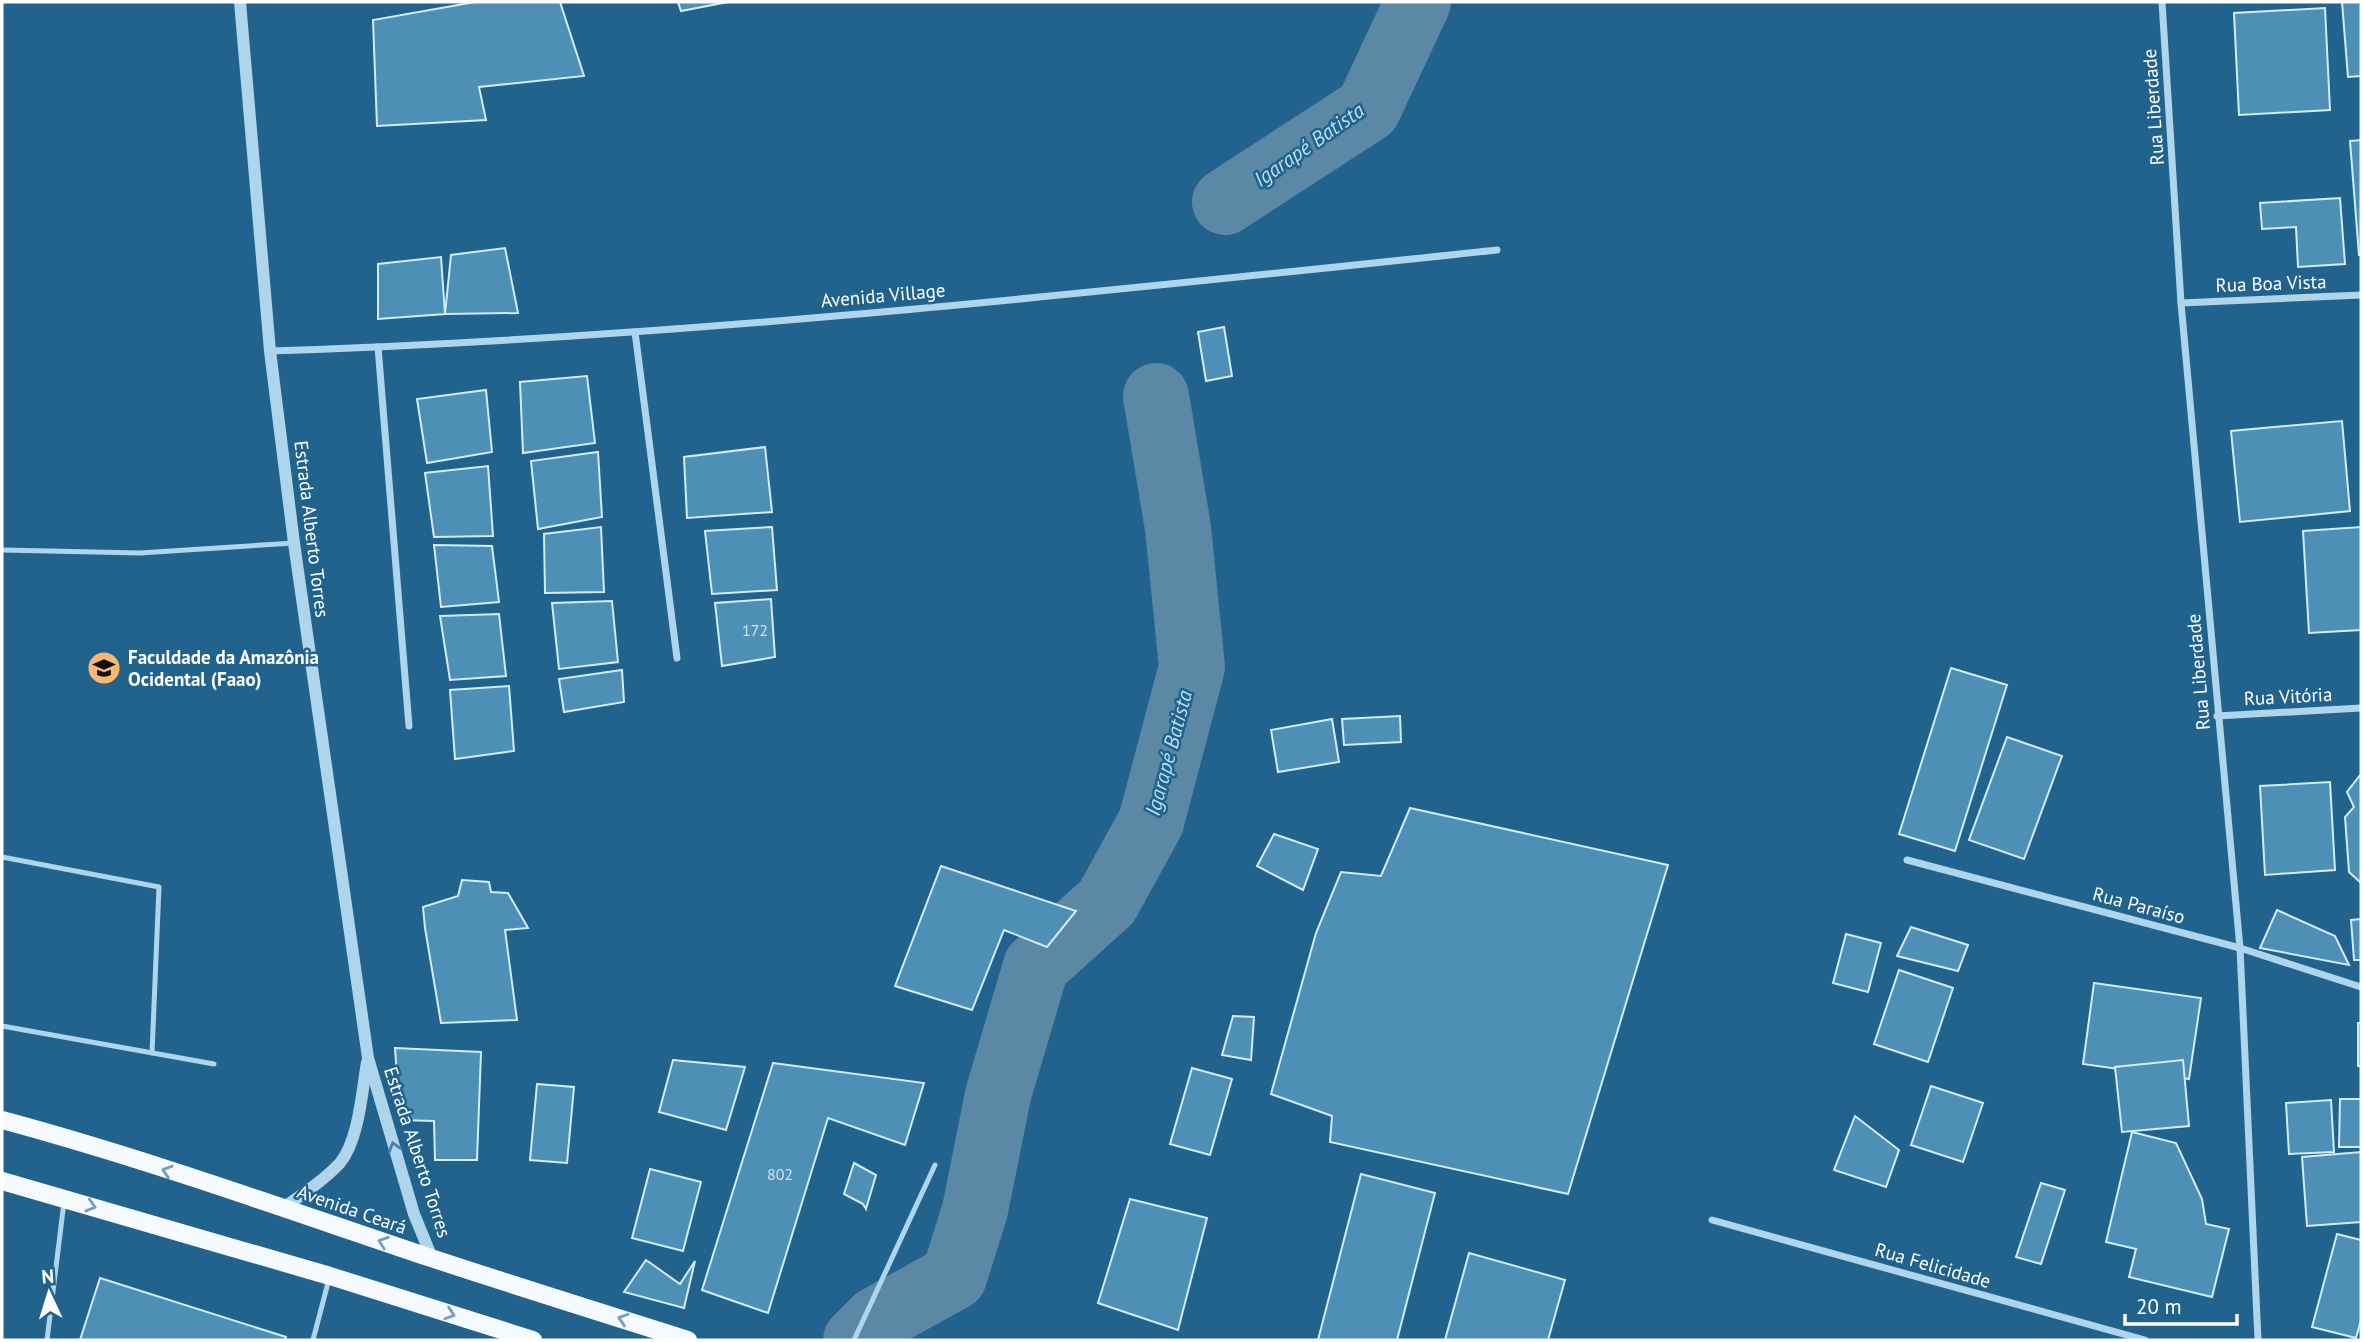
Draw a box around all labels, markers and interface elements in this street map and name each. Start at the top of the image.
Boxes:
street label: Rua Liberdade [2137,48,2169,166]
water label: Igarapé Batista [1248,96,1370,193]
street label: Rua Boa Vista [2215,269,2327,297]
street label: Avenida Village [820,278,946,312]
street label: Estrada Alberto Torres [289,439,335,619]
street label: Rua Liberdade [2181,613,2215,731]
house number: 172 [742,620,768,640]
place label: Faculdade da Amazônia Ocidental (Faao) [128,645,319,691]
school or university icon: Faculdade da Amazônia Ocidental (Faao) [85,649,123,687]
street label: Rua Vitória [2243,682,2333,710]
water label: Igarapé Batista [1139,686,1198,819]
street label: Rua Paraíso [2090,881,2188,929]
street label: Estrada Alberto Torres [379,1064,457,1240]
one-way arrow [388,1141,403,1153]
one-way arrow [161,1164,173,1179]
house number: 802 [767,1164,793,1184]
street label: Avenida Ceará [294,1179,410,1239]
one-way arrow [85,1198,97,1213]
one-way arrow [378,1236,390,1250]
street label: Rua Felicidade [1872,1237,1994,1293]
north arrow [14,1258,84,1328]
text: N [41,1264,55,1288]
scale bar [2125,1282,2237,1326]
text: 20 m [2136,1293,2182,1320]
one-way arrow [443,1305,455,1320]
one-way arrow [617,1313,629,1328]

